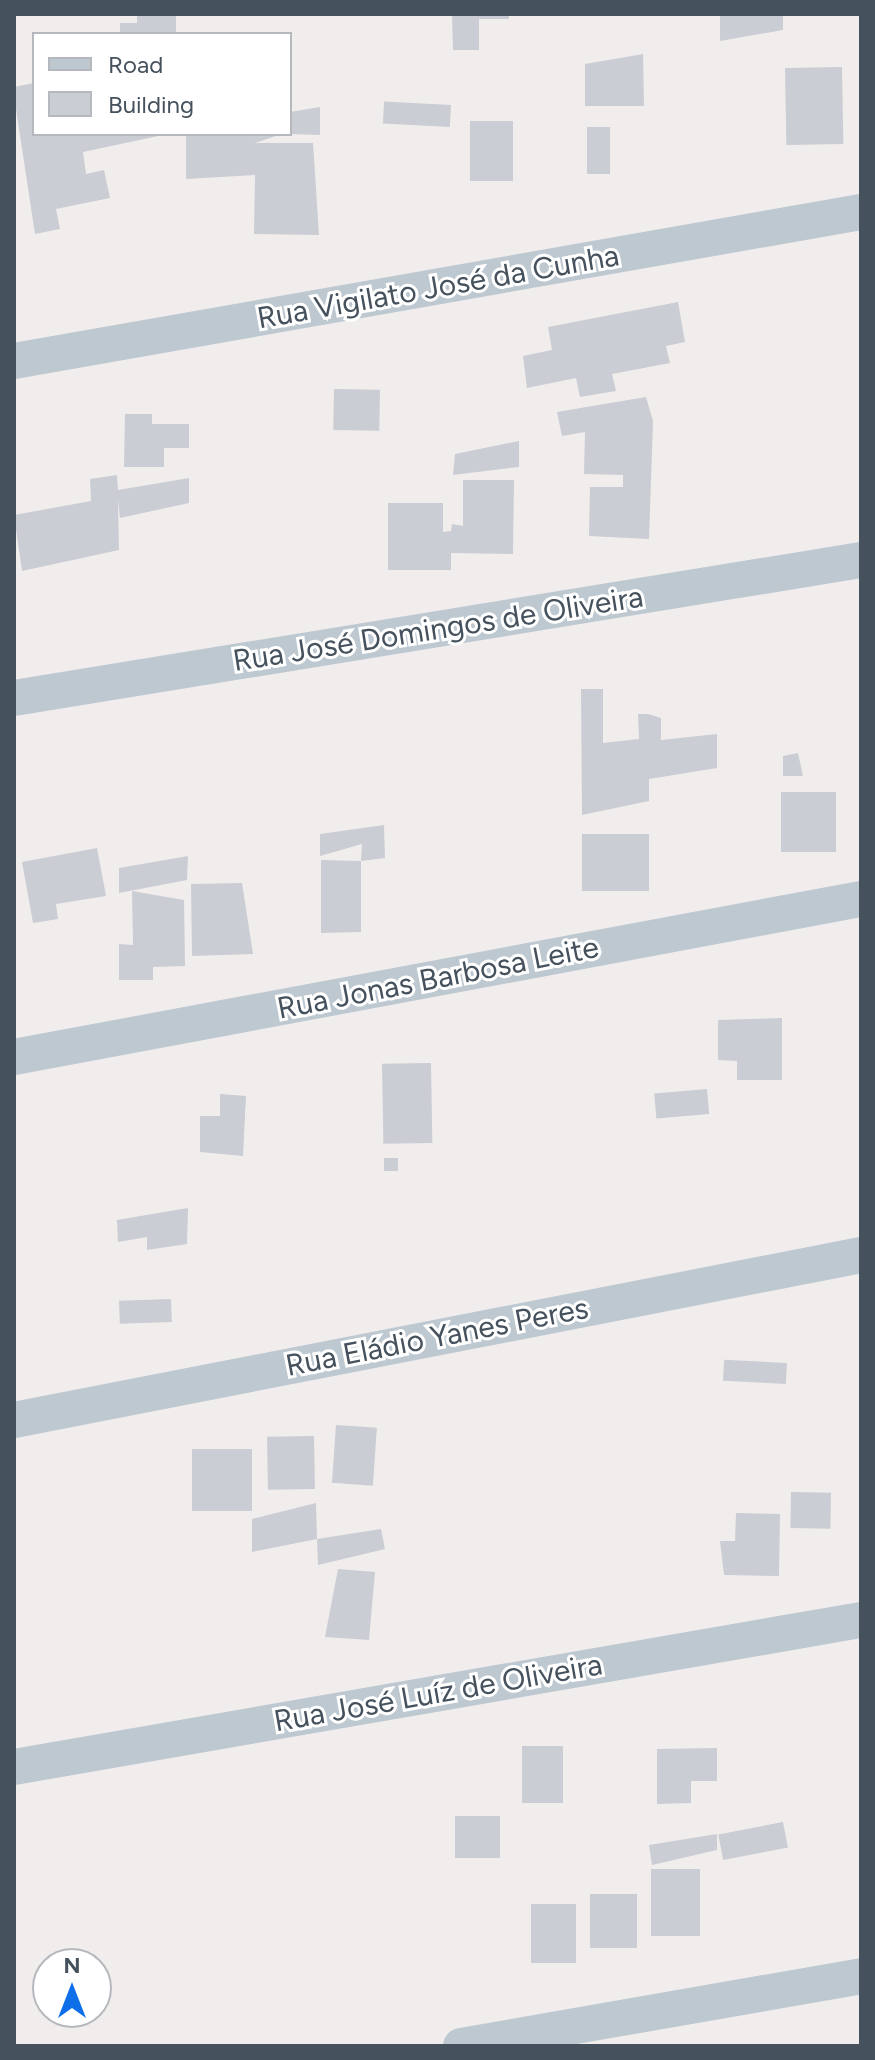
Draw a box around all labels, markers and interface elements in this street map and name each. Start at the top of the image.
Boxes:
legend [32,32,292,136]
text: Road [108,50,163,79]
text: Building [108,90,194,119]
street label: Rua Vigilato José da Cunha [254,237,622,337]
street label: Rua José Domingos de Oliveira [230,579,646,679]
street label: Rua Jonas Barbosa Leite [274,929,602,1027]
street label: Rua Eládio Yanes Peres [283,1290,591,1384]
street label: Rua José Luíz de Oliveira [271,1646,605,1740]
north arrow [32,1948,112,2028]
text: N [63,1952,81,1979]

